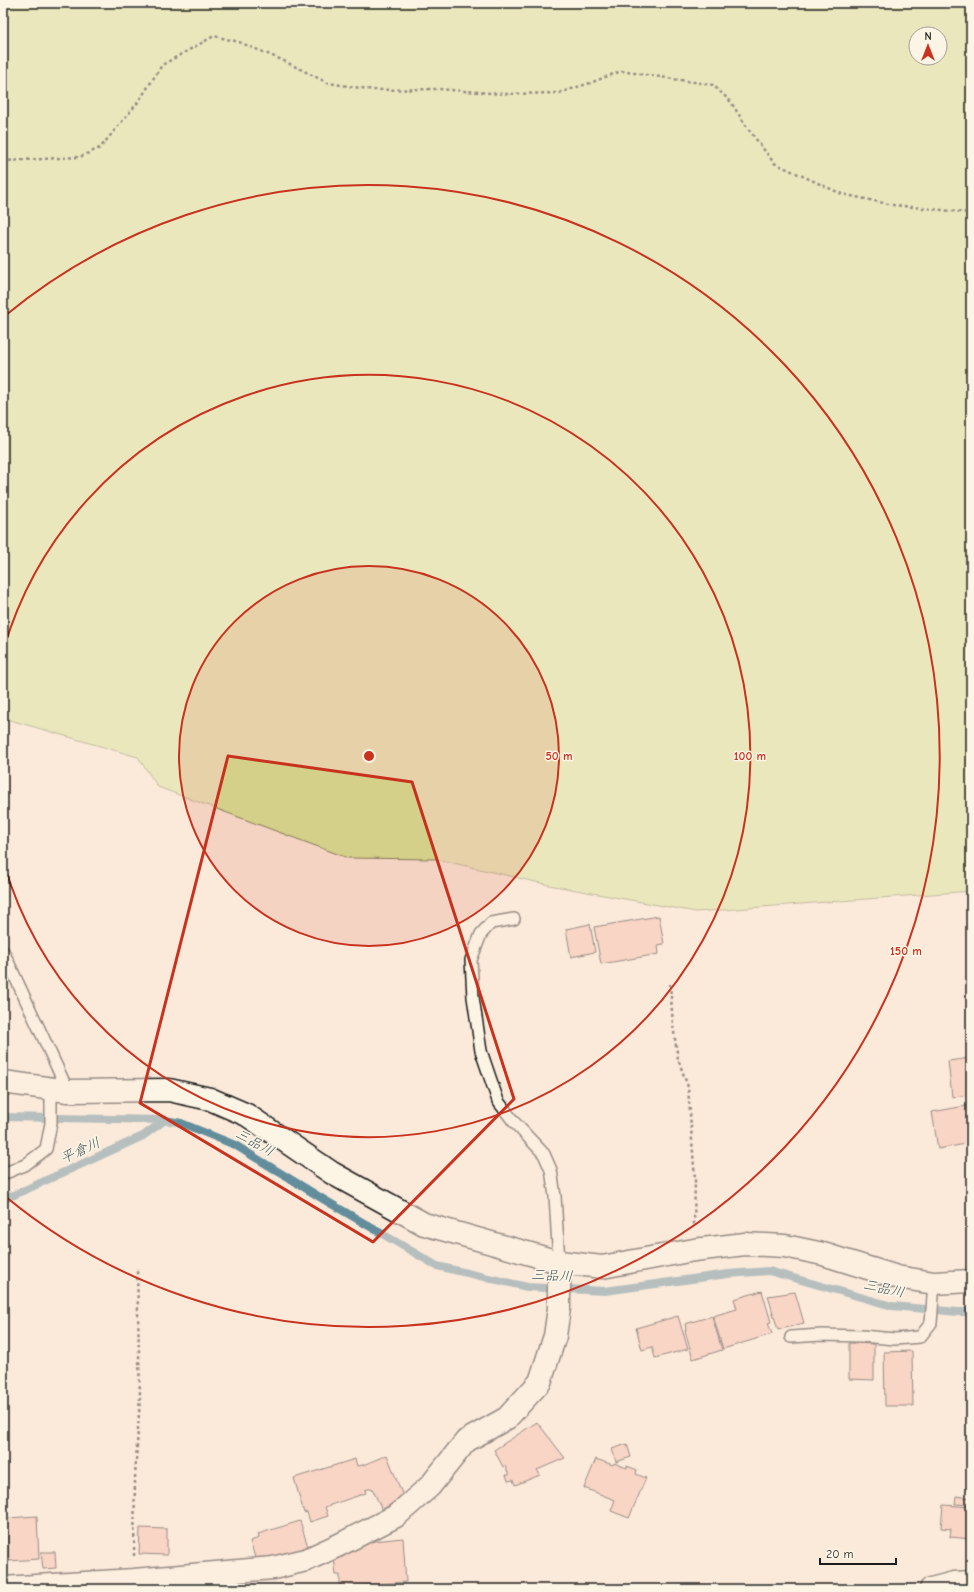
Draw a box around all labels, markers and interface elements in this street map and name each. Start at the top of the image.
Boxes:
north arrow [908,26,948,66]
text: N [924,30,932,43]
centre of rings [362,749,376,763]
text: 50 m [545,749,573,763]
text: 100 m [734,749,766,763]
text: 150 m [890,944,922,958]
water label: 三品川 [232,1125,277,1160]
water label: 平倉川 [58,1134,103,1167]
water label: 三品川 [531,1266,573,1285]
water label: 三品川 [862,1276,906,1301]
scale bar [820,1540,896,1566]
text: 20 m [826,1547,854,1561]

